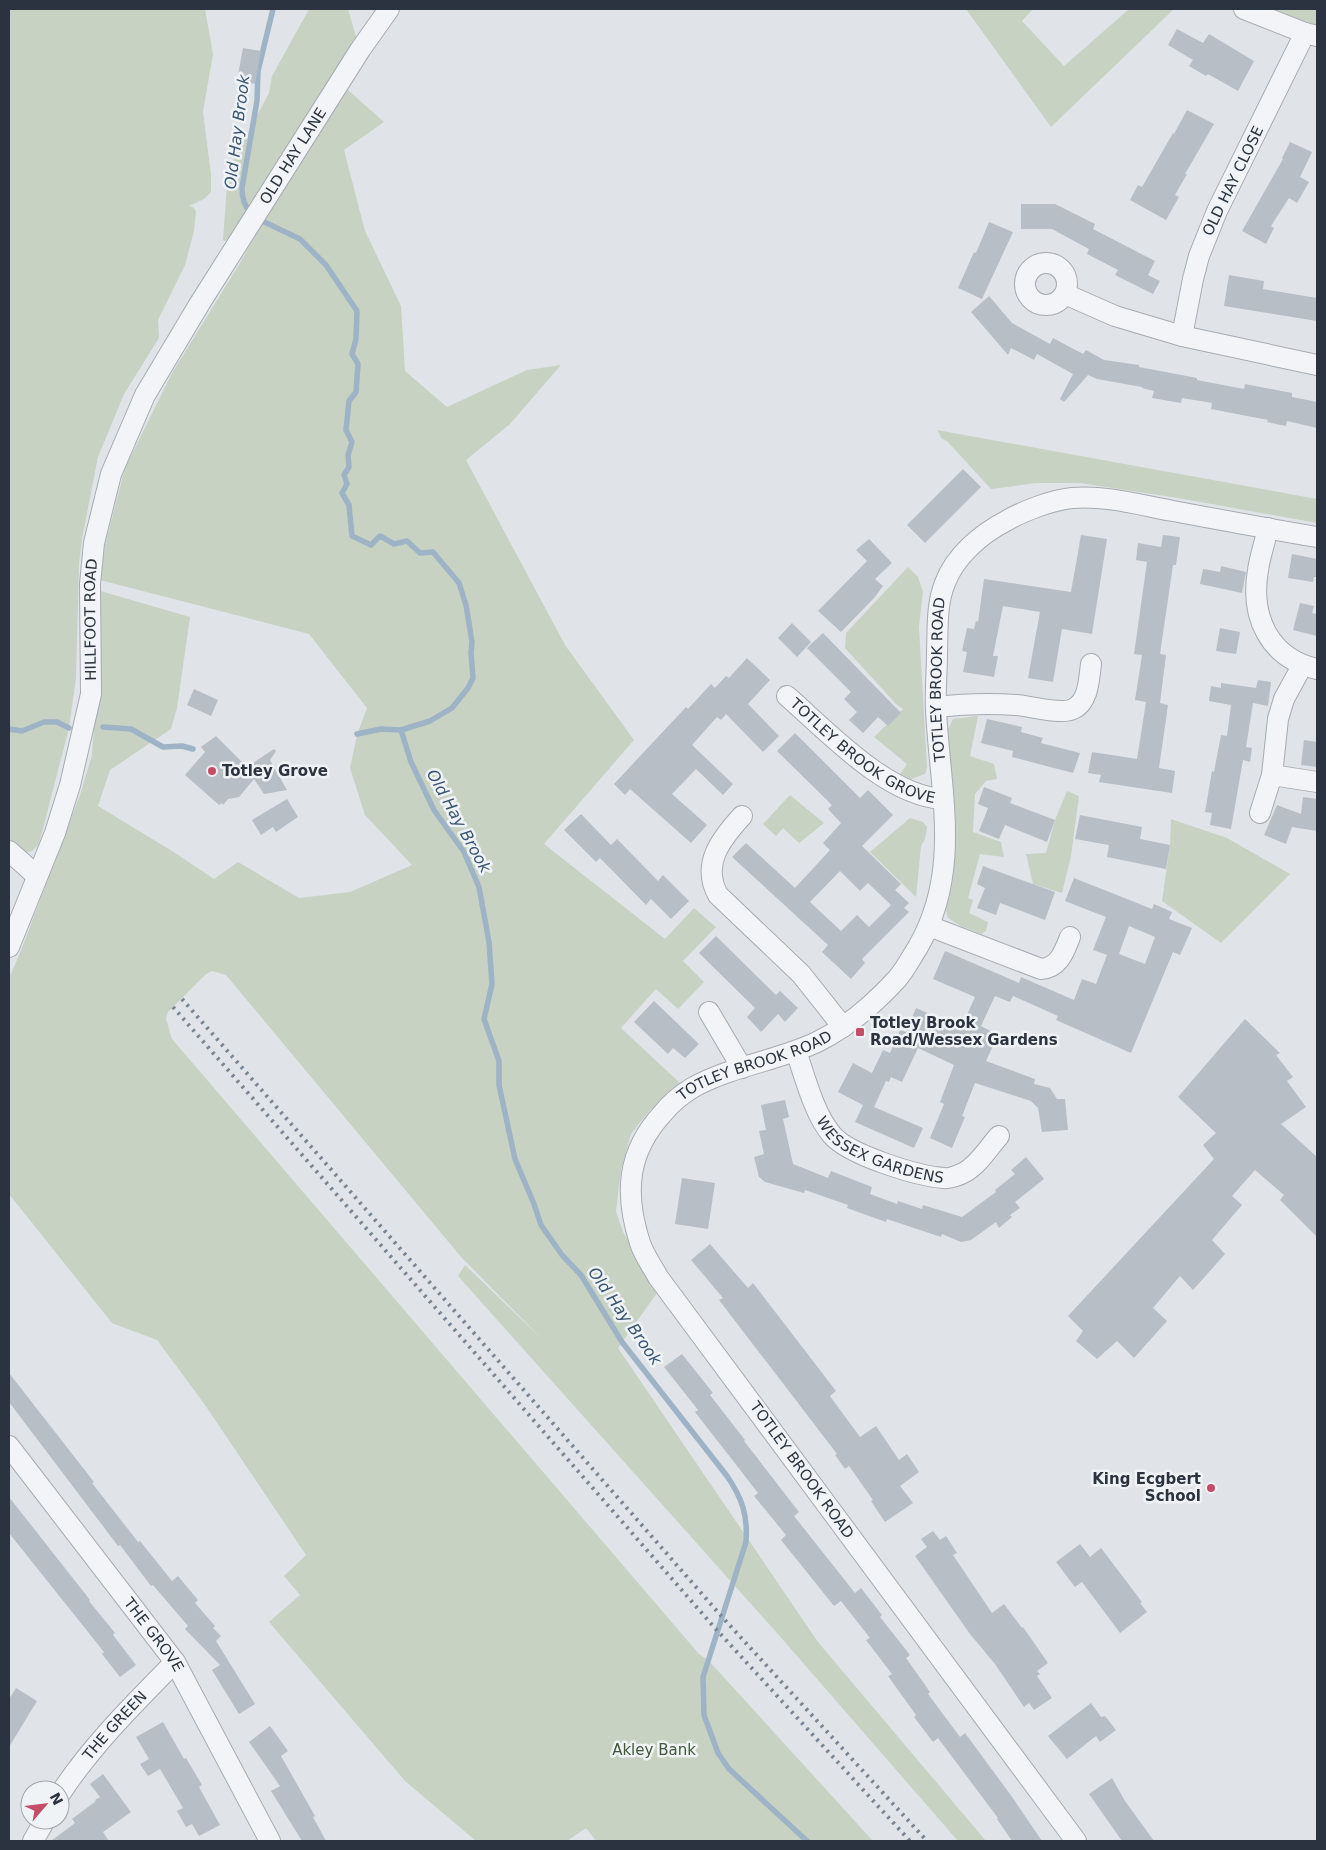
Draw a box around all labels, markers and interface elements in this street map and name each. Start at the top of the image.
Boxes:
water label: Old Hay Brook [221,73,254,190]
street label: OLD HAY LANE [256,104,330,208]
street label: OLD HAY CLOSE [1199,123,1267,239]
street label: HILLFOOT ROAD [81,558,101,681]
street label: TOTLEY BROOK ROAD [927,596,949,764]
street label: TOTLEY BROOK GROVE [786,694,937,807]
place label: Totley Grove [222,762,328,780]
marker: Totley Grove [206,765,218,777]
water label: Old Hay Brook [423,766,496,877]
place label: Totley Brook Road/Wessex Gardens [870,1014,1058,1049]
marker: Totley Brook Road/Wessex Gardens [854,1026,866,1038]
street label: TOTLEY BROOK ROAD [673,1027,835,1105]
street label: WESSEX GARDENS [813,1113,945,1187]
water label: Old Hay Brook [584,1263,666,1369]
street label: TOTLEY BROOK ROAD [746,1397,858,1542]
place label: King Ecgbert School [1092,1470,1201,1505]
marker: King Ecgbert School [1205,1482,1217,1494]
street label: THE GROVE [119,1594,187,1675]
street label: THE GREEN [79,1687,151,1764]
park label: Akley Bank [612,1741,696,1759]
north arrow [20,1780,70,1830]
text: N [47,1790,66,1808]

